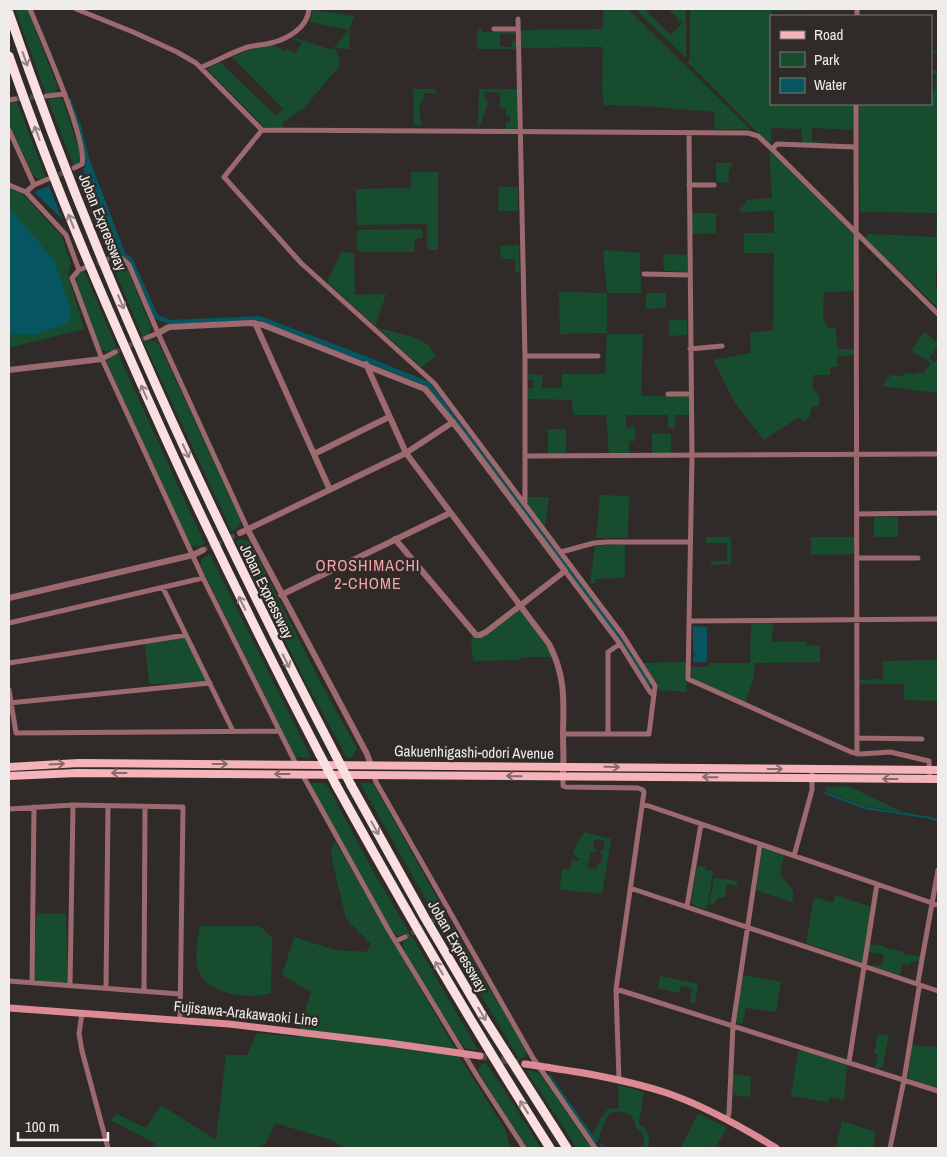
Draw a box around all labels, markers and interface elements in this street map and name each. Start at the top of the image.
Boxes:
legend [770,15,932,105]
text: Road [814,24,843,45]
text: Park [814,49,840,70]
one-way arrow [20,51,30,67]
text: Water [814,74,846,95]
one-way arrow [32,126,41,141]
street label: Joban Expressway [74,170,132,275]
one-way arrow [66,214,75,229]
one-way arrow [116,294,126,309]
one-way arrow [139,385,149,400]
one-way arrow [181,443,191,458]
street label: Joban Expressway [235,540,299,643]
district label: OROSHIMACHI 2-CHOME [315,554,421,594]
one-way arrow [237,596,246,611]
one-way arrow [282,653,291,668]
street label: Gakuenhigashi-odori Avenue [394,740,554,764]
one-way arrow [49,759,65,769]
one-way arrow [212,759,228,769]
one-way arrow [604,762,620,772]
one-way arrow [766,764,782,774]
one-way arrow [112,768,128,778]
one-way arrow [274,769,290,779]
one-way arrow [507,771,523,781]
one-way arrow [702,772,718,782]
one-way arrow [882,774,898,784]
one-way arrow [370,820,380,835]
street label: Joban Expressway [423,896,493,997]
one-way arrow [434,962,444,976]
street label: Fujisawa-Arakawaoki Line [173,995,319,1031]
one-way arrow [478,1007,488,1021]
one-way arrow [519,1100,529,1114]
scale bar [18,1110,108,1142]
text: 100 m [25,1116,59,1137]

